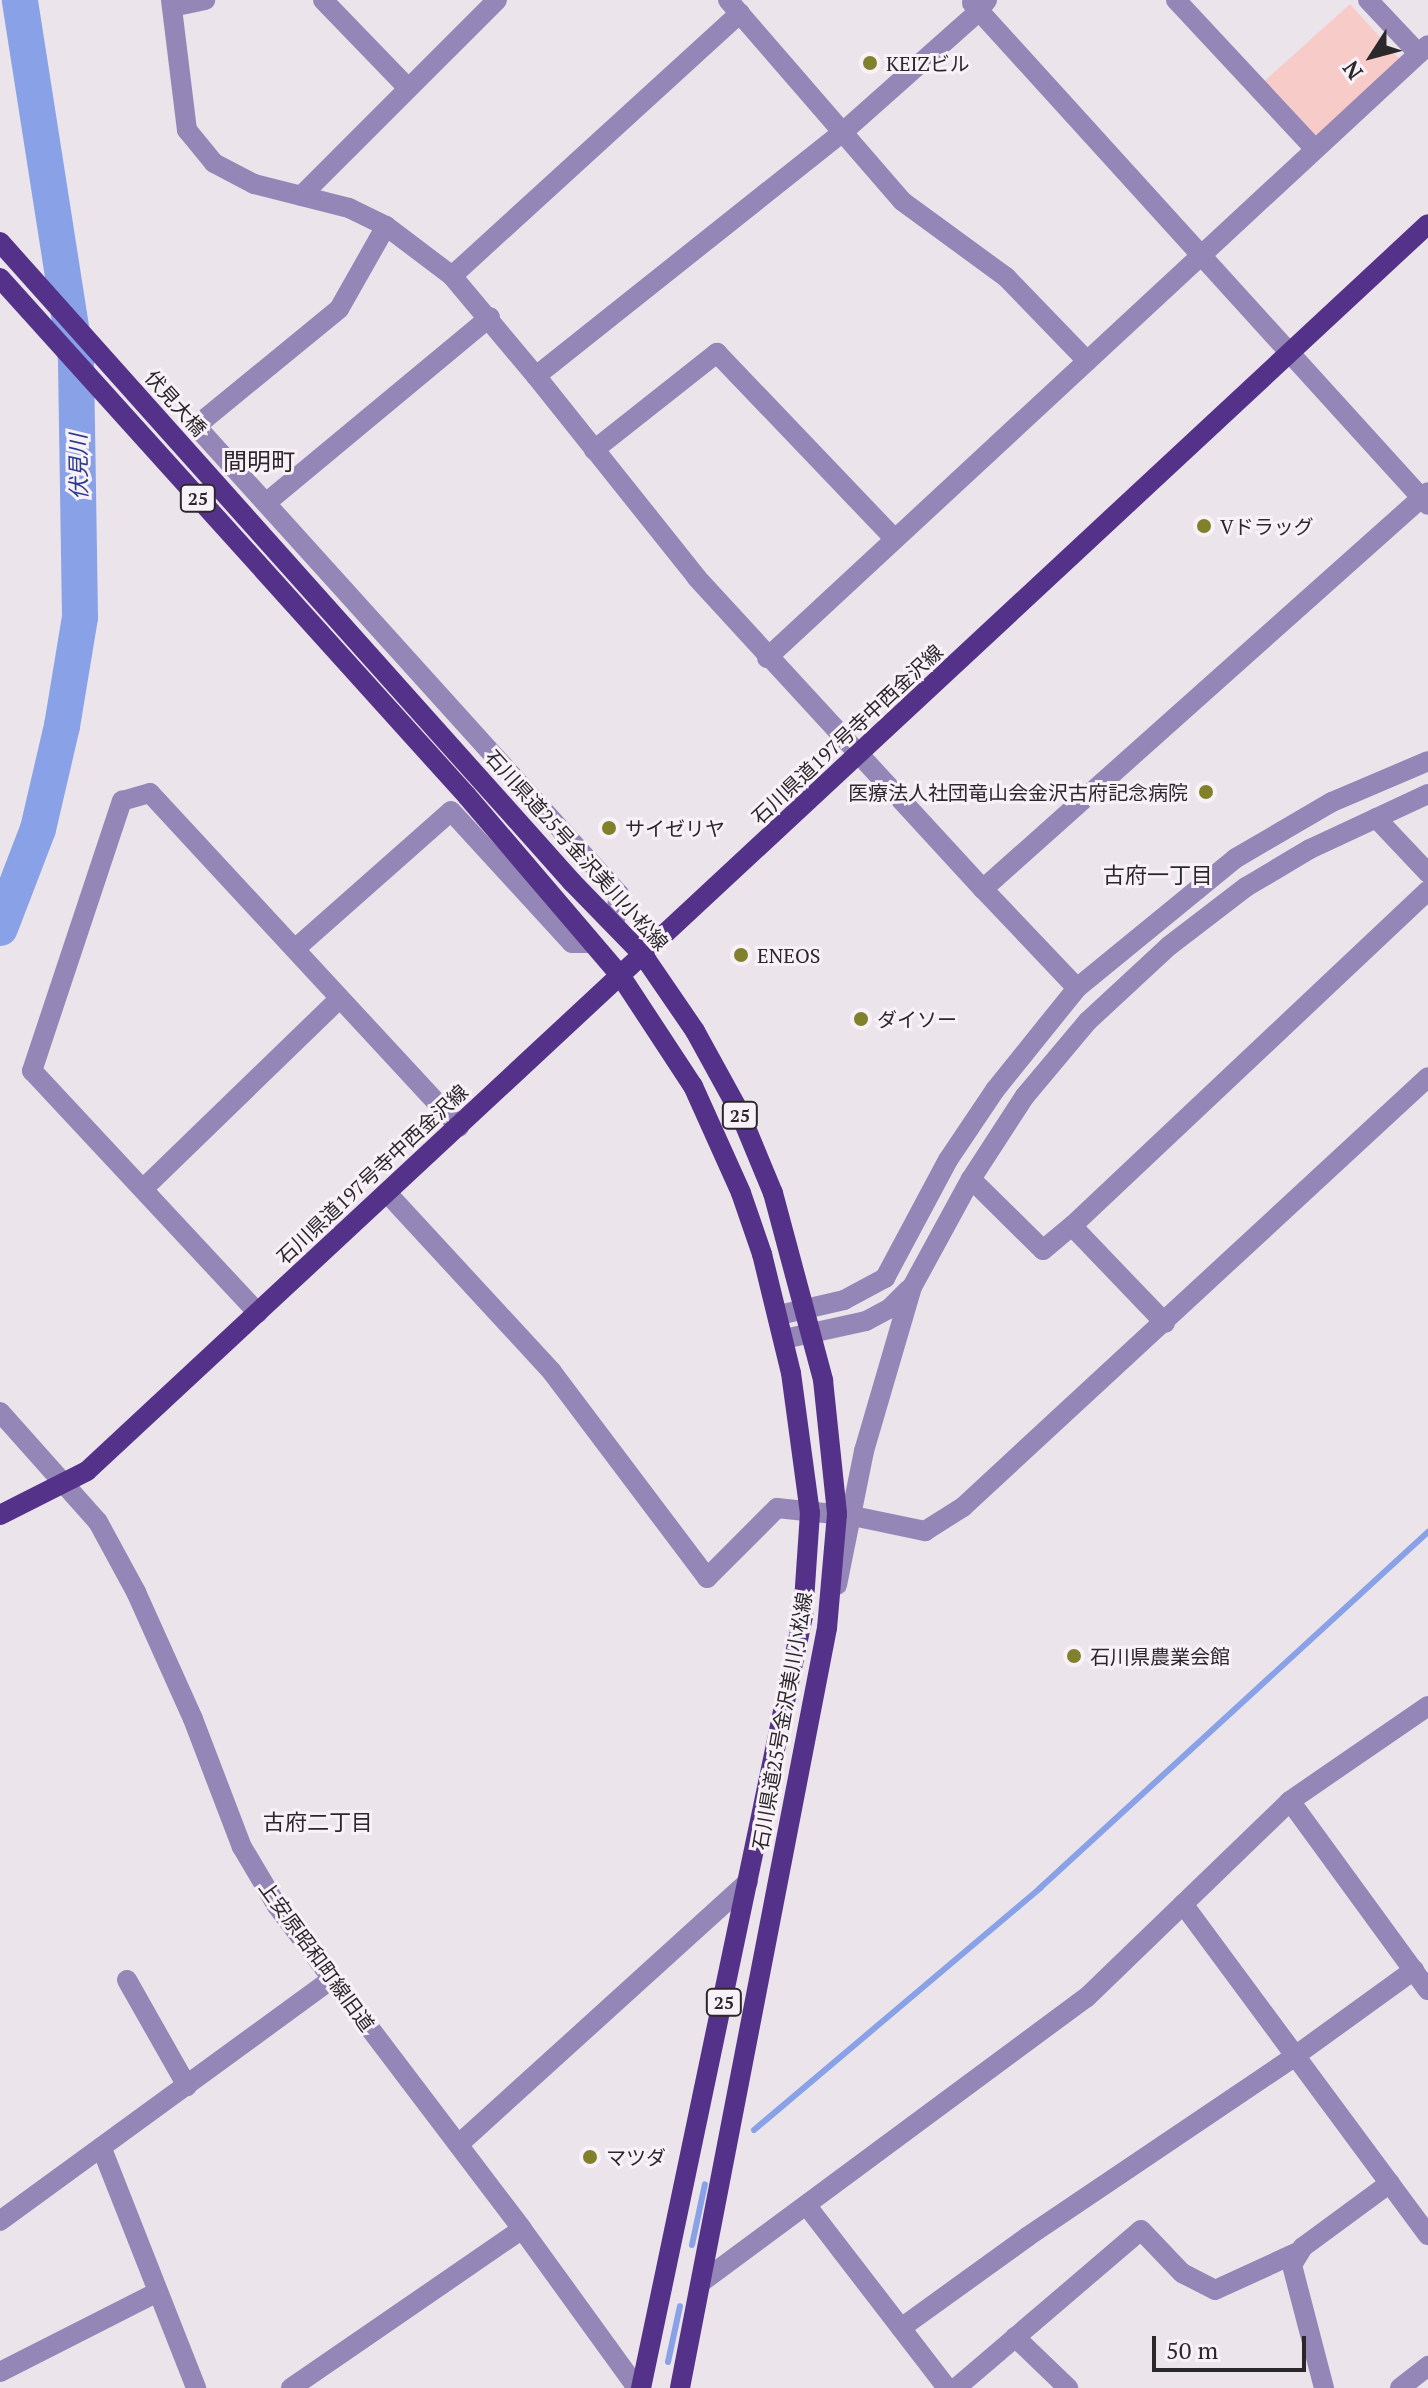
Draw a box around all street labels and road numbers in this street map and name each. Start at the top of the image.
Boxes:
street label: 伏見大橋 [140,365,212,441]
road number: 25 [178,484,218,512]
street label: 石川県道197号寺中西金沢線 [747,639,947,829]
street label: 石川県道25号金沢美川小松線 [481,745,673,955]
street label: 石川県道197号寺中西金沢線 [272,1079,472,1269]
road number: 25 [720,1101,760,1129]
street label: 石川県道25号金沢美川小松線 [747,1590,817,1852]
street label: 上安原昭和町線旧道 [254,1876,380,2036]
road number: 25 [704,1988,744,2016]

